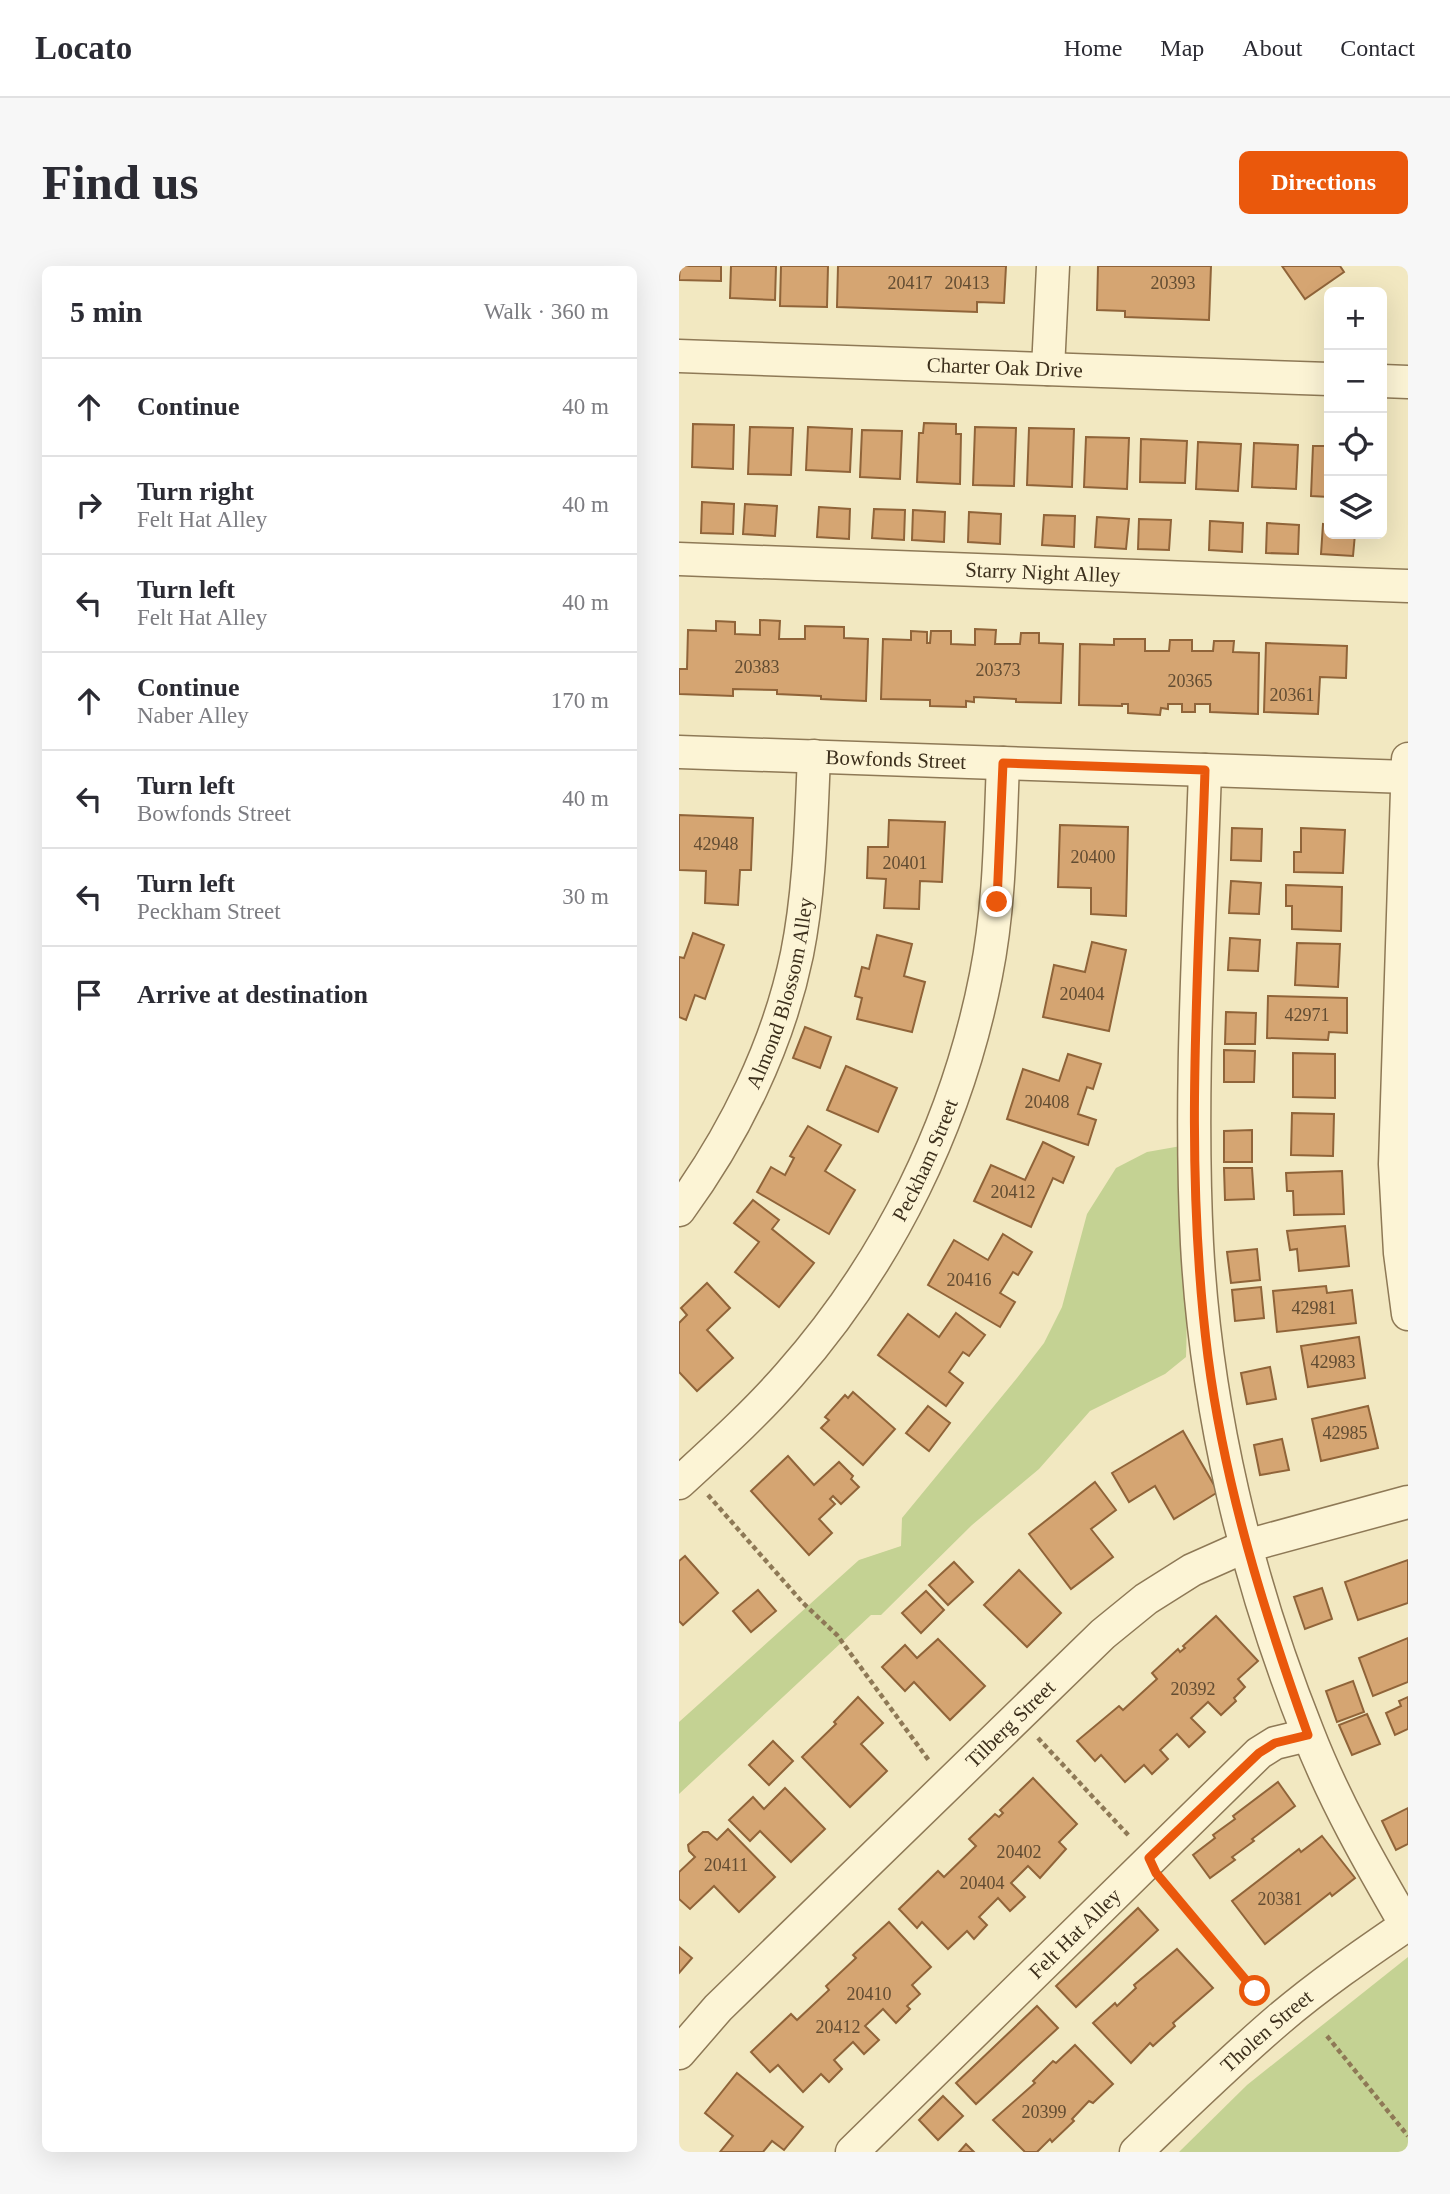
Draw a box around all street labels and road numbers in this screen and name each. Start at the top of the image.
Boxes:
street label: Charter Oak Drive [926,353,1083,382]
street label: Starry Night Alley [965,558,1121,587]
street label: Bowfonds Street [825,745,967,774]
street label: Almond Blossom Alley [741,896,818,1092]
street label: Peckham Street [887,1096,963,1225]
street label: Tilberg Street [961,1675,1060,1773]
street label: Felt Hat Alley [1024,1883,1126,1984]
street label: Tholen Street [1216,1985,1317,2077]

